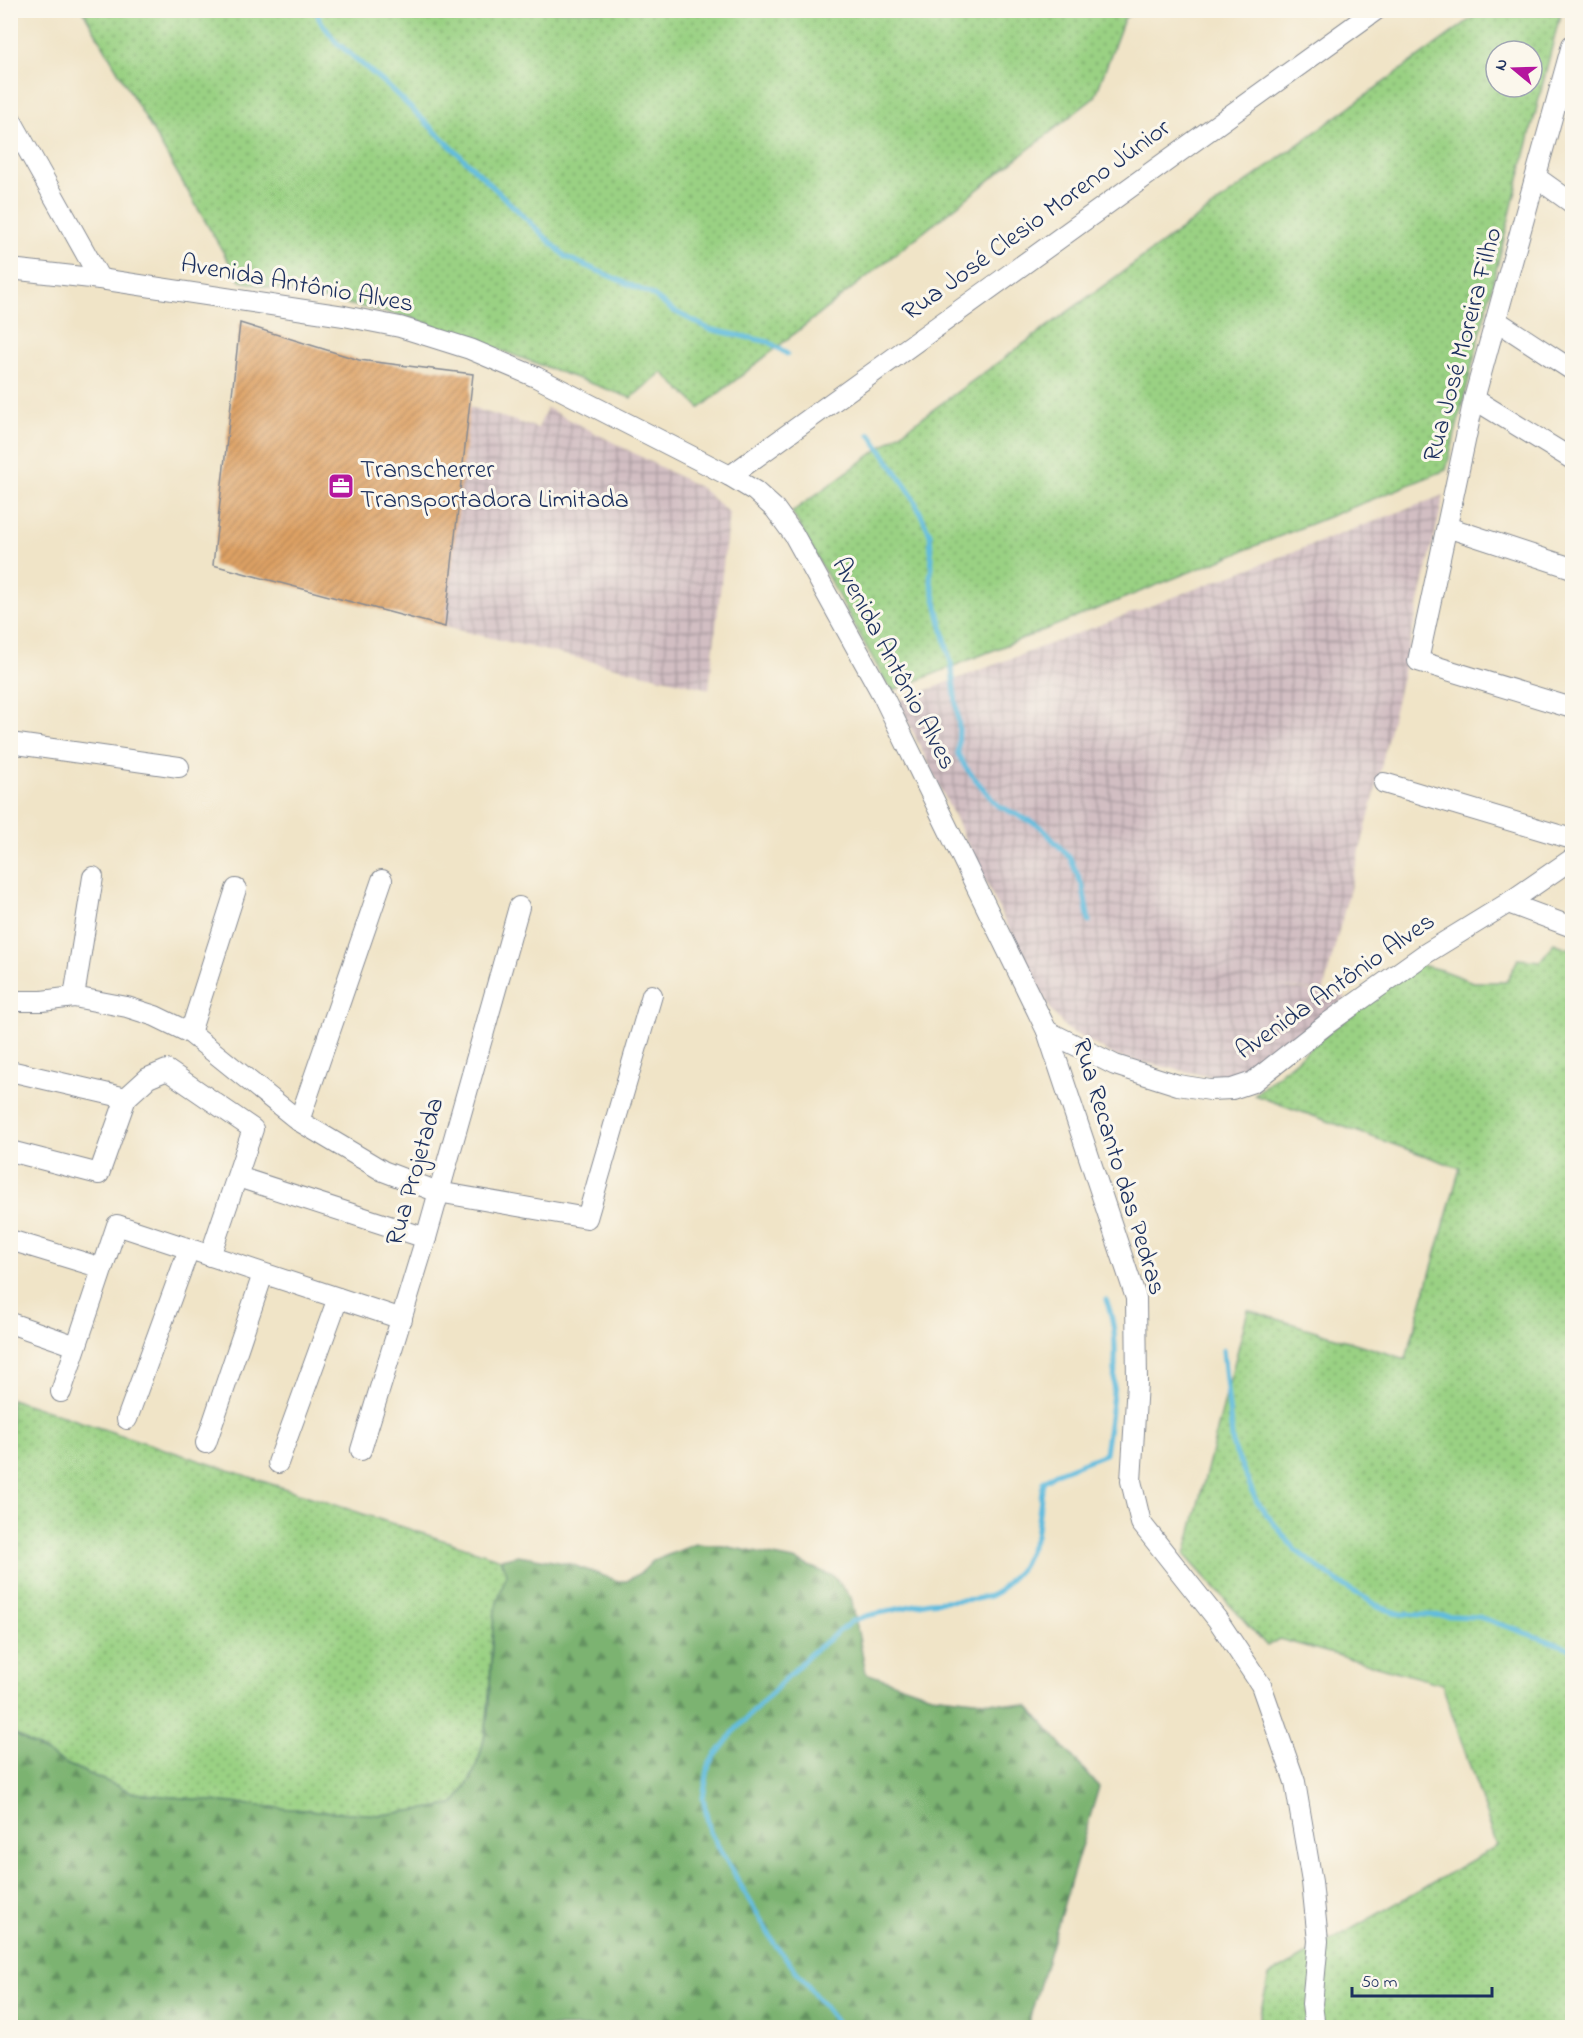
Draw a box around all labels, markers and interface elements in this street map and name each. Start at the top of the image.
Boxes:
north arrow [1484,39,1544,99]
text: N [1489,56,1515,74]
street label: Rua José Clesio Moreno Júnior [895,110,1180,332]
street label: Rua José Moreira Filho [1414,224,1514,466]
street label: Avenida Antônio Alves [178,246,416,324]
place label: Transcherrer Transportadora Limitada [360,452,629,520]
office icon: Transcherrer Transportadora Limitada [326,471,356,501]
street label: Avenida Antônio Alves [821,551,965,777]
street label: Avenida Antônio Alves [1229,904,1443,1070]
street label: Rua Recanto das Pedras [1061,1034,1175,1300]
street label: Rua Projetada [377,1093,455,1251]
scale bar [1352,1960,1492,1998]
text: 50 m [1361,1970,1398,1996]

